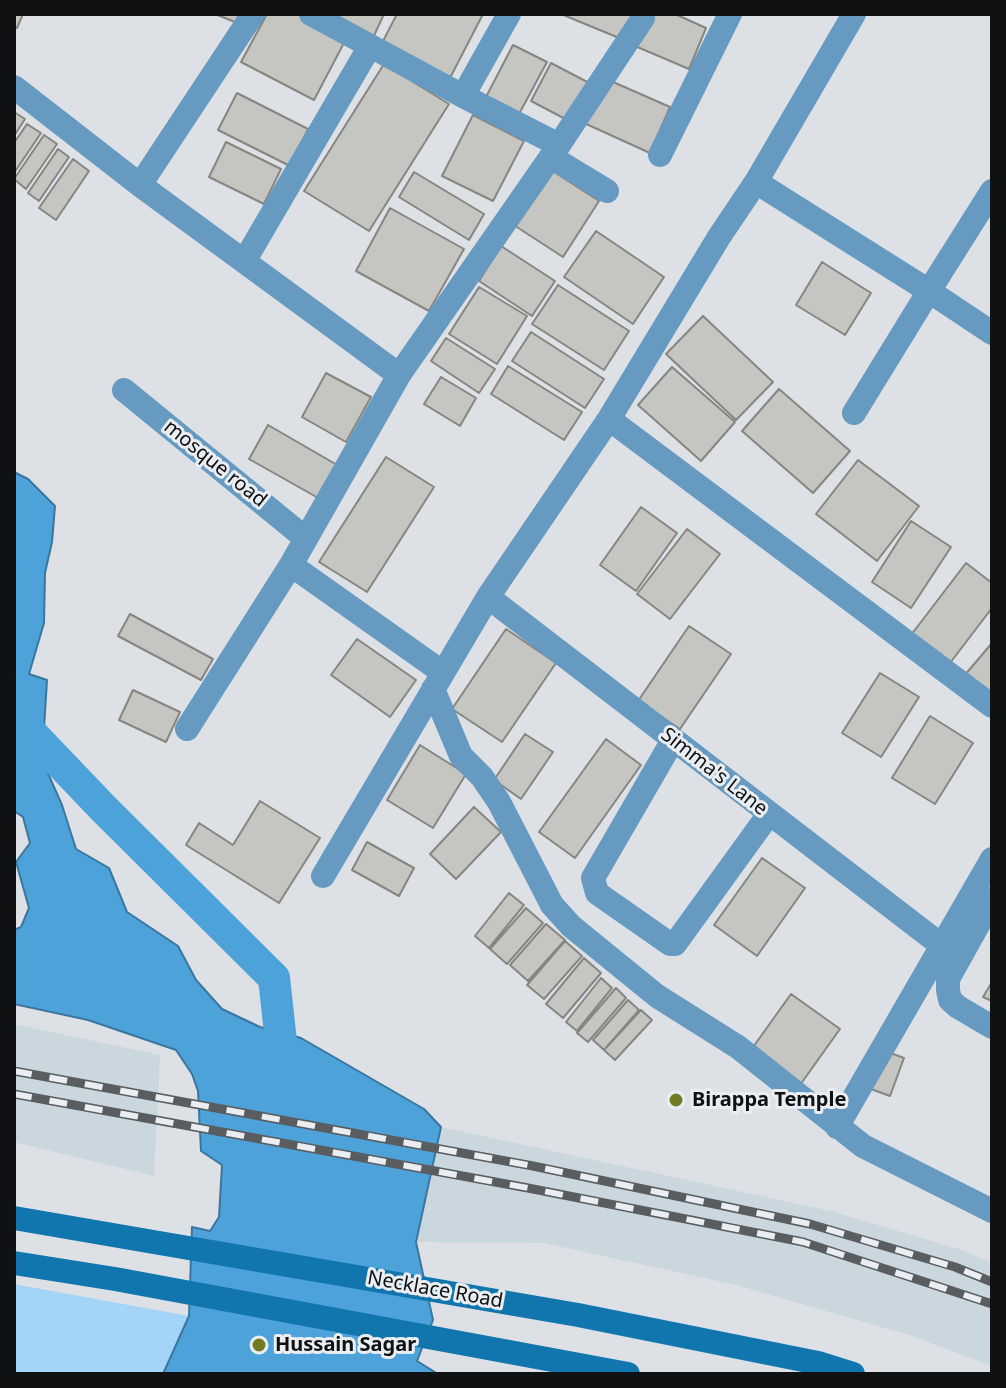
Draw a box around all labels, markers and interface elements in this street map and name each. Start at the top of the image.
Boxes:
street label: mosque road [159,415,271,513]
street label: Simma's Lane [656,723,772,821]
place label: Birappa Temple [692,1088,846,1112]
marker: Birappa Temple [667,1091,685,1109]
street label: Necklace Road [365,1266,505,1314]
place label: Hussain Sagar [275,1333,416,1357]
marker: Hussain Sagar [250,1336,268,1354]

